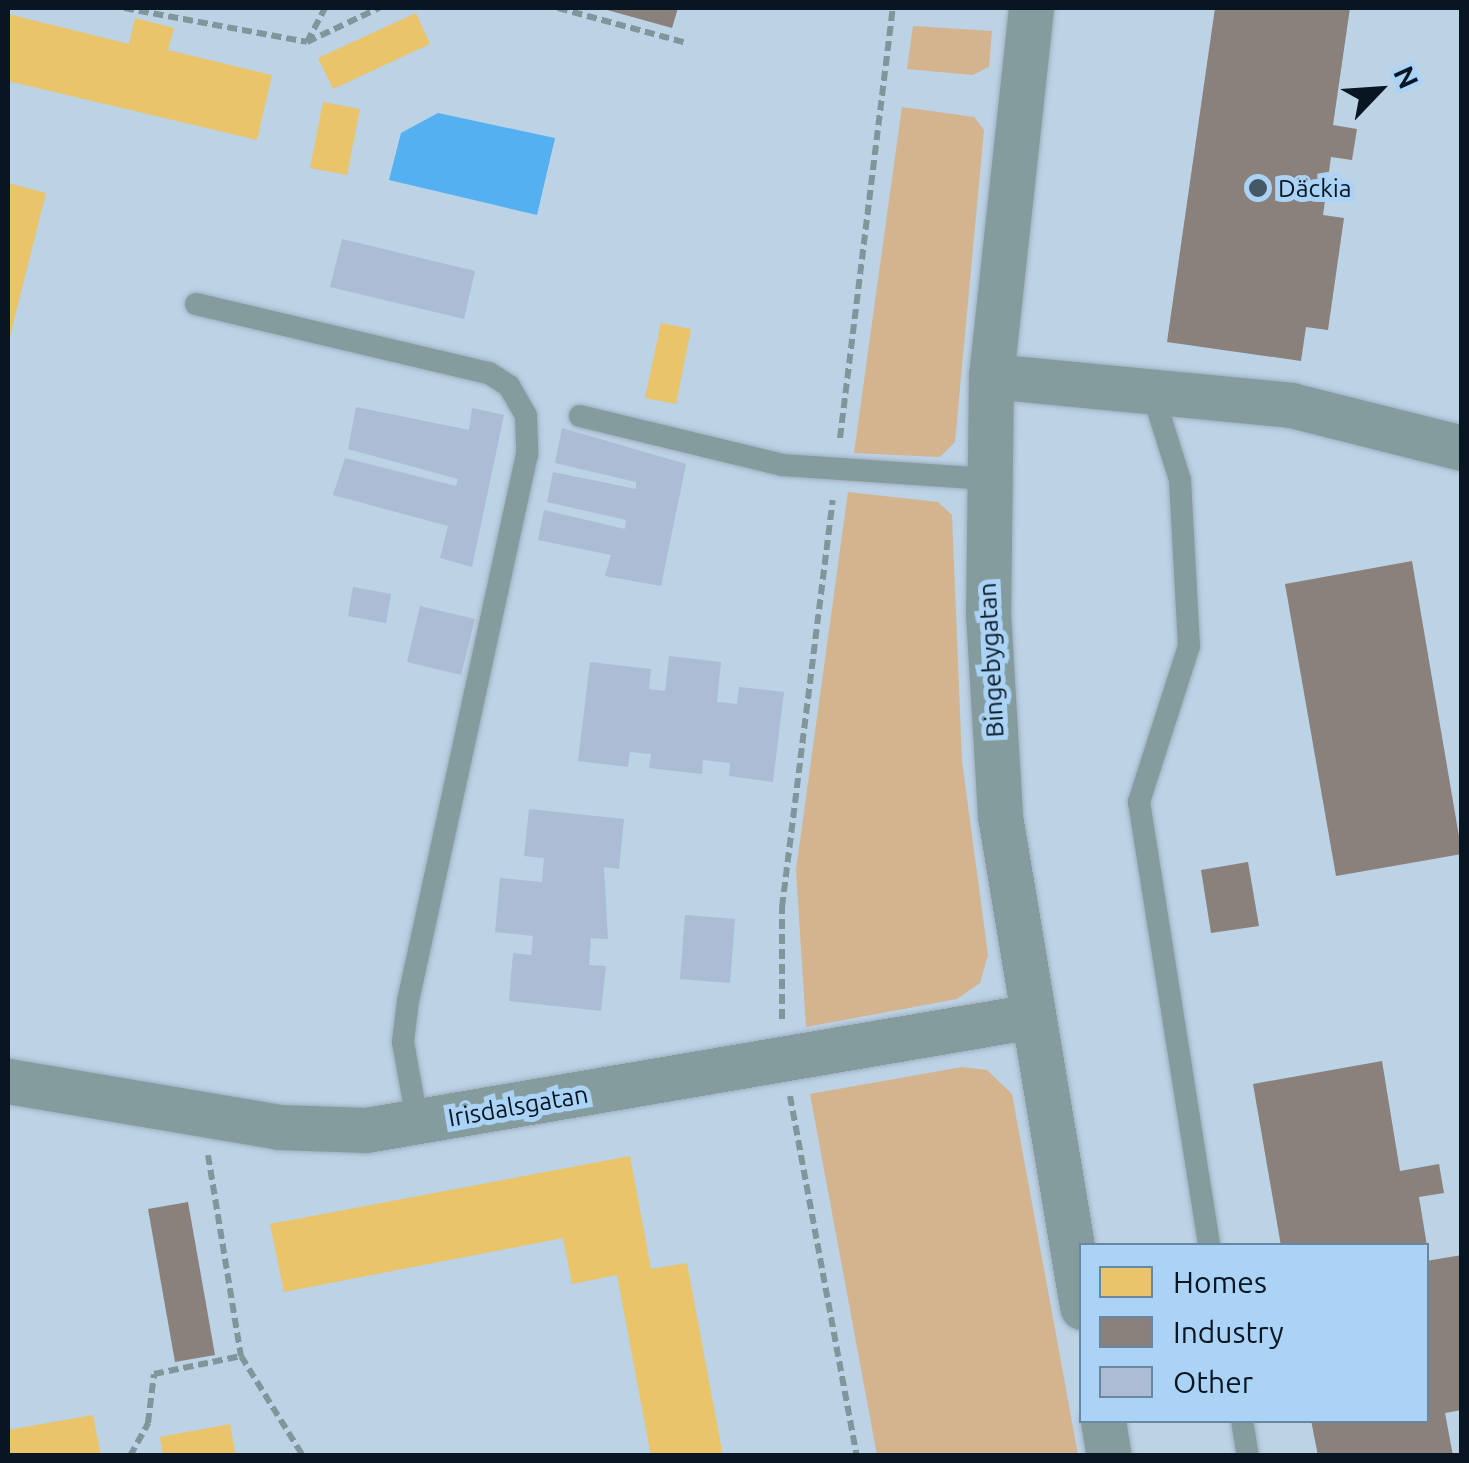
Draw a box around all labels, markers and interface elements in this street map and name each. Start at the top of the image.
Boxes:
north arrow [1329,40,1429,140]
text: N [1388,61,1425,93]
place label: Däckia [1278,173,1352,203]
marker: Däckia [1247,177,1269,199]
street label: Bingebygatan [972,582,1010,738]
street label: Irisdalsgatan [446,1079,590,1133]
legend [1079,1243,1429,1423]
text: Homes [1173,1265,1267,1299]
text: Industry [1173,1315,1284,1349]
text: Other [1173,1365,1253,1399]

